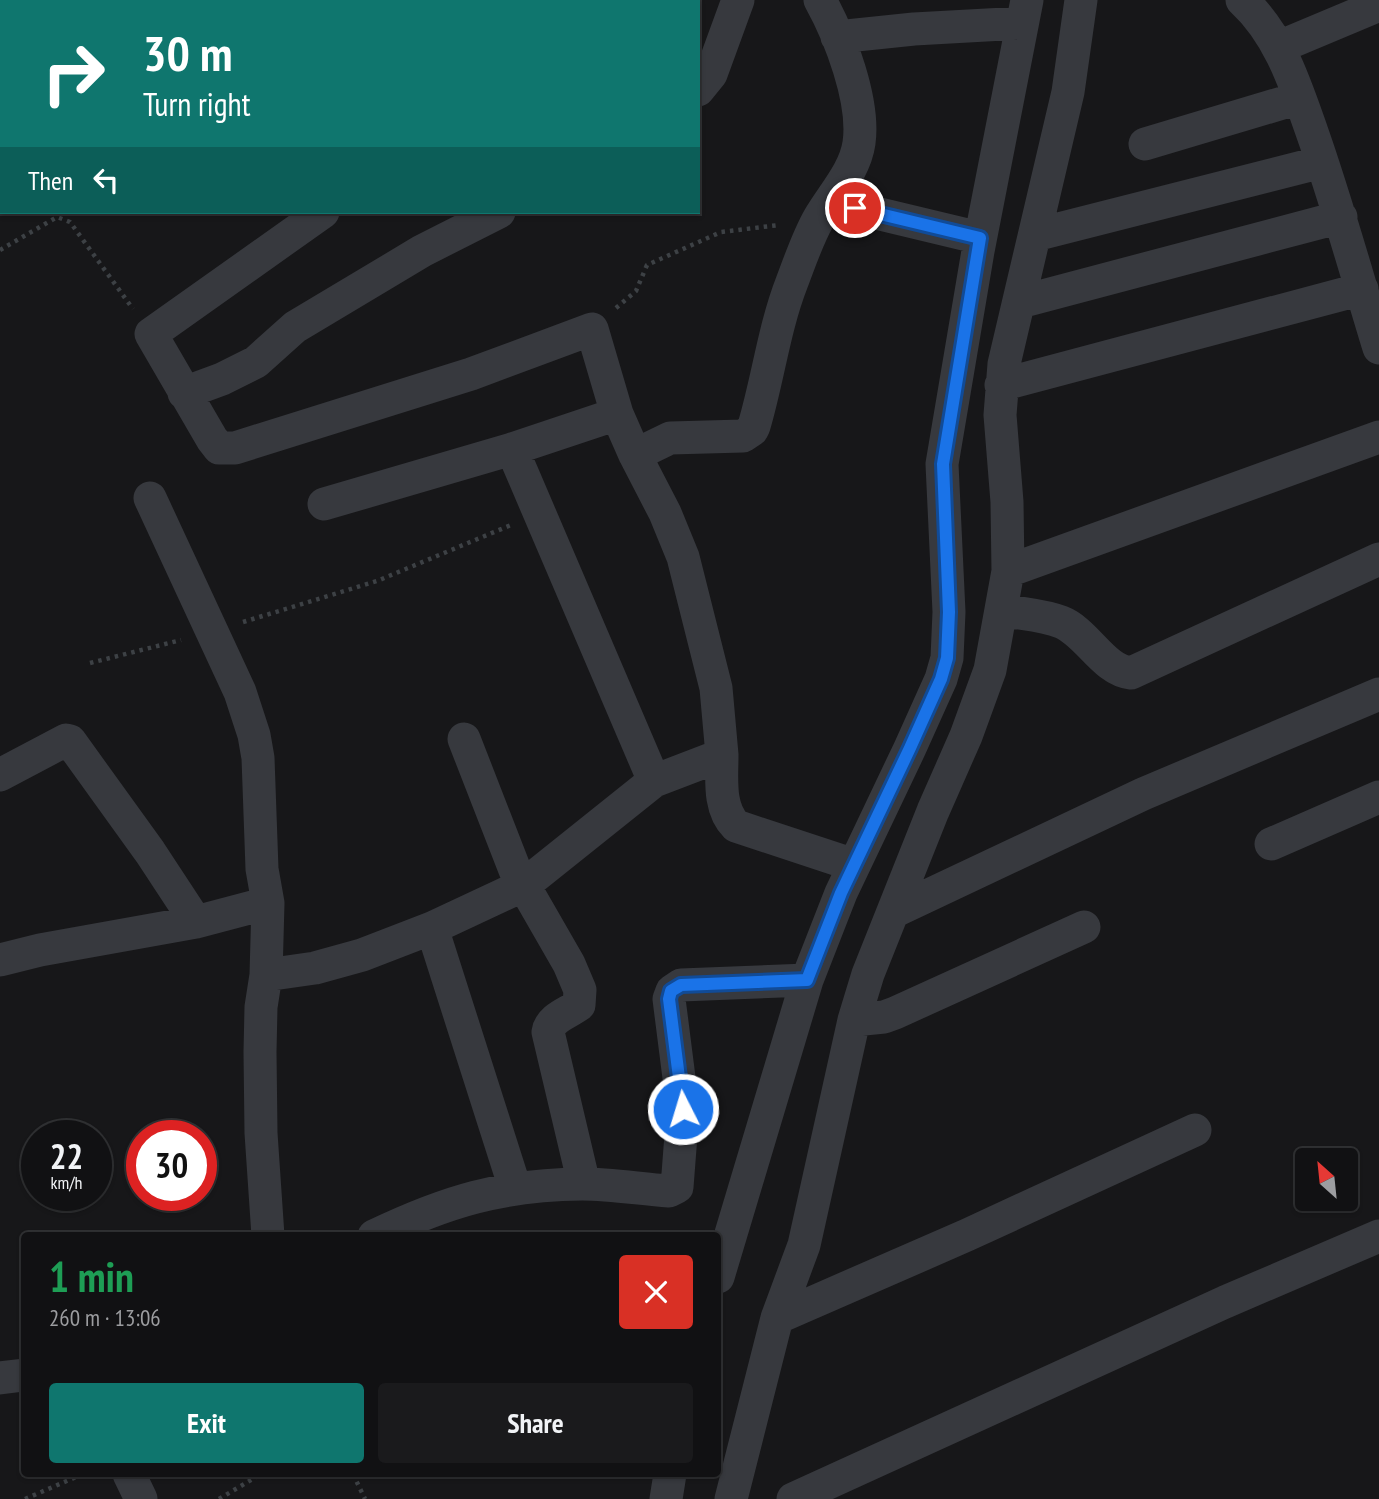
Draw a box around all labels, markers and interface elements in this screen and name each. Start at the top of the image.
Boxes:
text: 30 m [143,21,232,85]
icon: right [28,28,119,119]
text: Turn right [143,83,251,125]
icon: left [87,161,125,199]
text: Then [28,164,73,197]
pin [825,178,885,238]
icon: arrive [836,189,874,227]
position arrow [646,1072,720,1146]
speed limit sign: 30 [126,1120,217,1211]
text: 22 [50,1133,83,1179]
north arrow [1295,1148,1358,1211]
map controls [1295,1148,1358,1211]
text: km/h [51,1171,82,1194]
text: 1 min [49,1249,134,1304]
button: close [619,1255,693,1329]
text: 260 m · 13:06 [49,1303,161,1332]
button: Exit [49,1383,364,1463]
button: Share [378,1383,693,1463]

